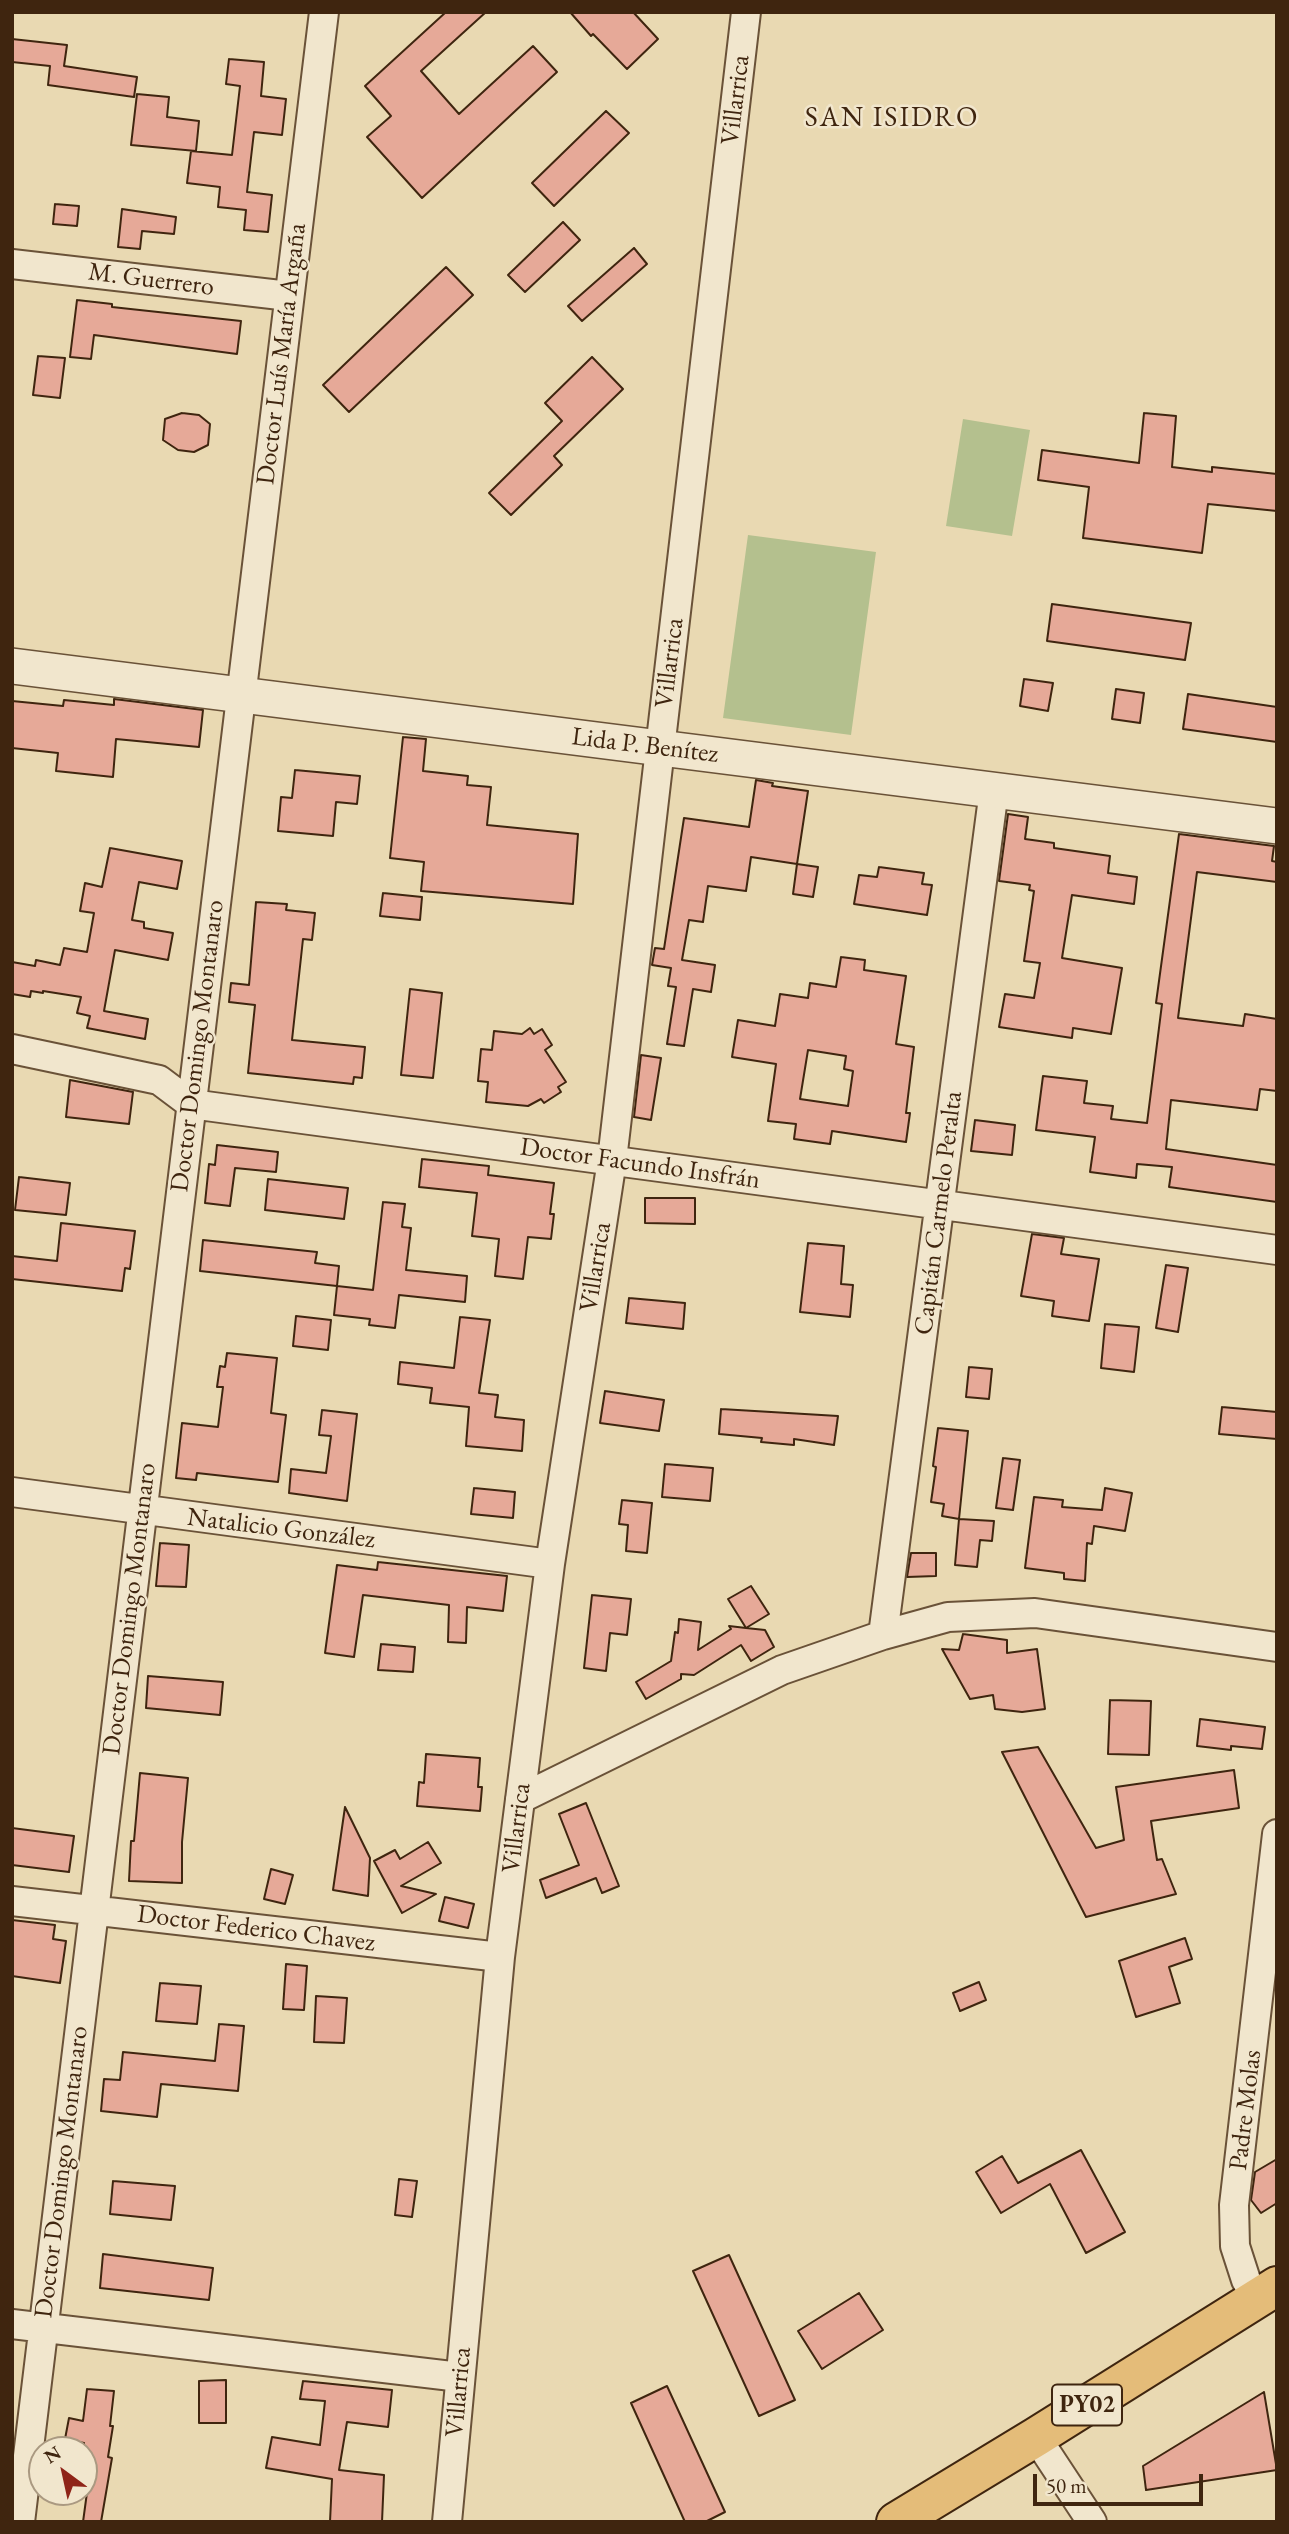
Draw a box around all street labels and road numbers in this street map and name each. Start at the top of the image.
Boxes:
street label: Villarrica [715,53,757,147]
street label: Doctor Luís María Argaña [250,221,314,487]
street label: M. Guerrero [86,257,216,303]
street label: Villarrica [649,616,691,710]
street label: Lida P. Benítez [570,722,720,770]
street label: Doctor Domingo Montanaro [165,898,231,1194]
street label: Capitán Carmelo Peralta [909,1089,969,1337]
street label: Doctor Facundo Insfrán [518,1132,762,1196]
street label: Villarrica [574,1220,618,1314]
street label: Doctor Domingo Montanaro [97,1461,163,1757]
street label: Natalicio González [185,1502,377,1556]
street label: Villarrica [496,1781,538,1875]
street label: Doctor Federico Chavez [135,1899,377,1959]
street label: Doctor Domingo Montanaro [29,2024,95,2320]
street label: Padre Molas [1223,2048,1269,2172]
street label: Villarrica [440,2346,478,2438]
road number: PY02 [1052,2384,1122,2426]

